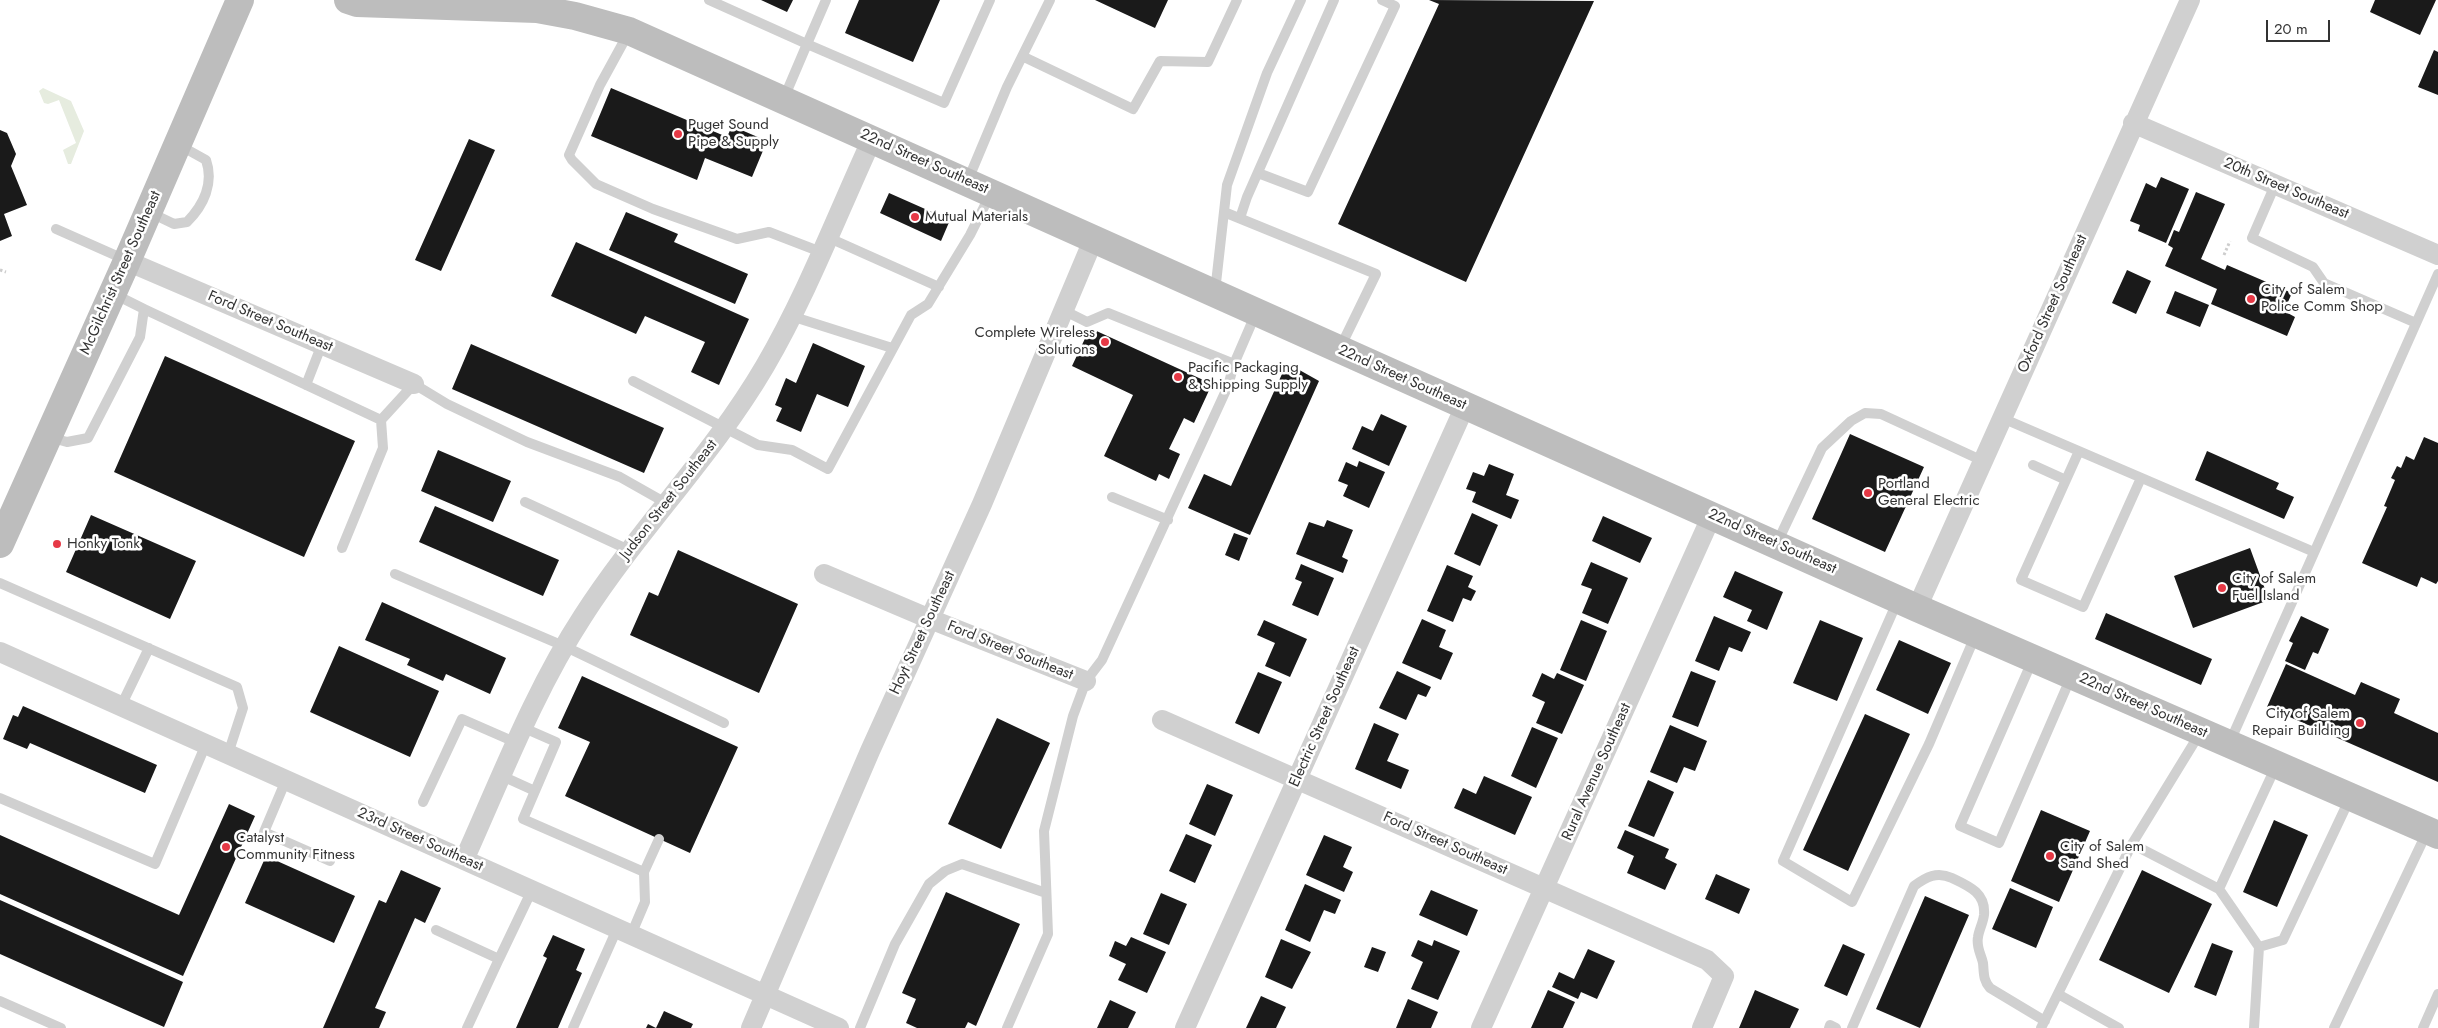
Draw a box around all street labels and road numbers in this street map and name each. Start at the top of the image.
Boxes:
street label: 22nd Street Southeast [857,126,991,198]
street label: 20th Street Southeast [2221,155,2351,223]
street label: McGilchrist Street Southeast [77,188,165,358]
street label: Oxford Street Southeast [2014,232,2092,376]
street label: Ford Street Southeast [205,288,335,356]
street label: 22nd Street Southeast [1335,342,1469,414]
street label: Judson Street Southeast [617,436,721,564]
street label: 22nd Street Southeast [1705,506,1839,578]
street label: Hoyt Street Southeast [887,568,959,698]
street label: Ford Street Southeast [944,618,1076,684]
street label: Electric Street Southeast [1286,644,1364,790]
street label: 22nd Street Southeast [2076,670,2210,742]
street label: Rural Avenue Southeast [1559,701,1635,843]
street label: 23rd Street Southeast [354,804,486,876]
street label: Ford Street Southeast [1380,809,1510,879]

